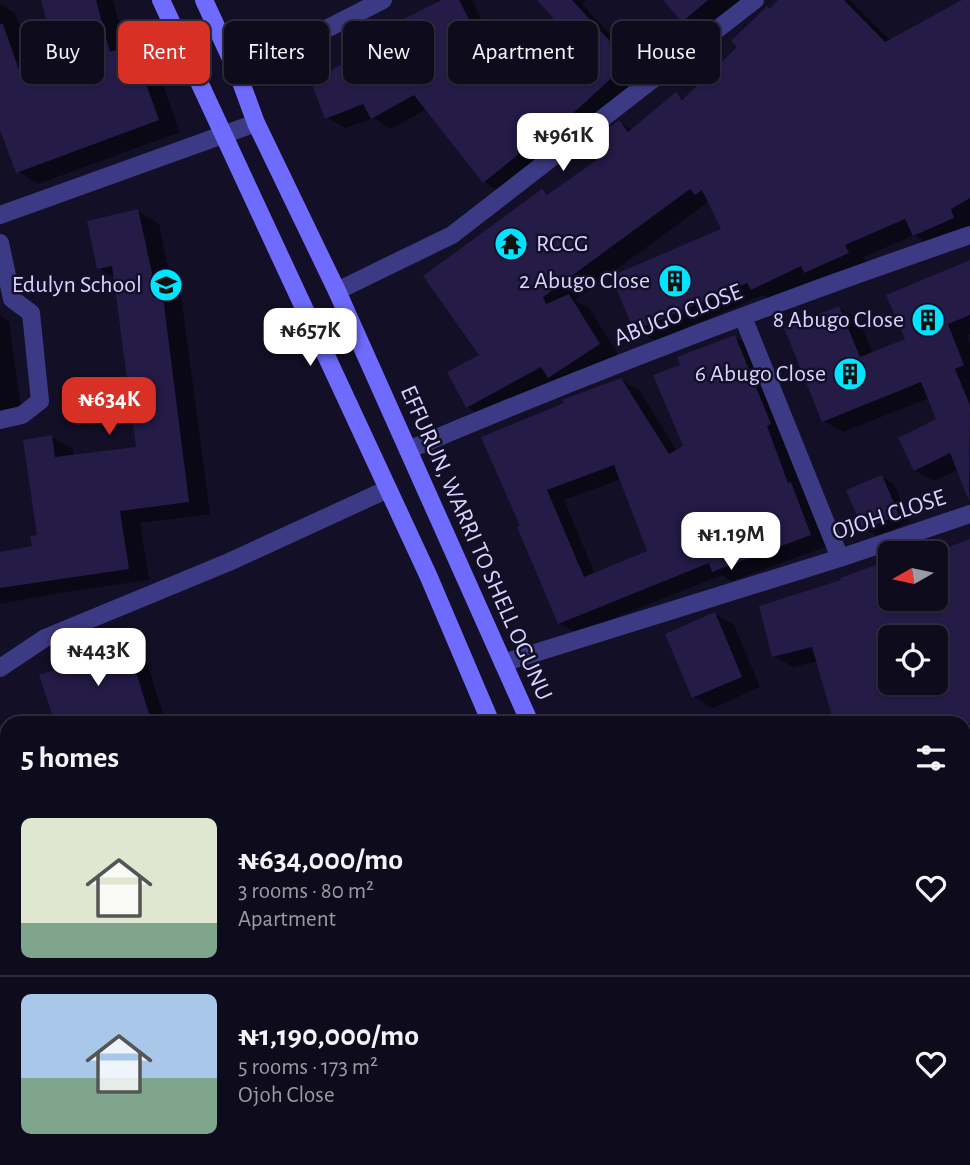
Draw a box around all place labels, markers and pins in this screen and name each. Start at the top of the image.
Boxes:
pin: ₦961K [514,114,612,173]
temple icon: RCCG [492,225,530,263]
place label: RCCG [536,232,588,256]
building icon: 2 Abugo Close [656,262,694,300]
school or university icon: Edulyn School [147,266,185,304]
place label: 2 Abugo Close [519,269,650,293]
place label: Edulyn School [12,273,142,297]
building icon: 8 Abugo Close [909,301,947,339]
pin: ₦657K [261,308,359,368]
place label: 8 Abugo Close [773,308,904,332]
building icon: 6 Abugo Close [831,355,869,393]
place label: 6 Abugo Close [695,362,826,386]
pin: ₦634K [60,378,158,437]
pin: ₦1.19M [674,512,788,572]
pin: ₦443K [49,628,147,688]

